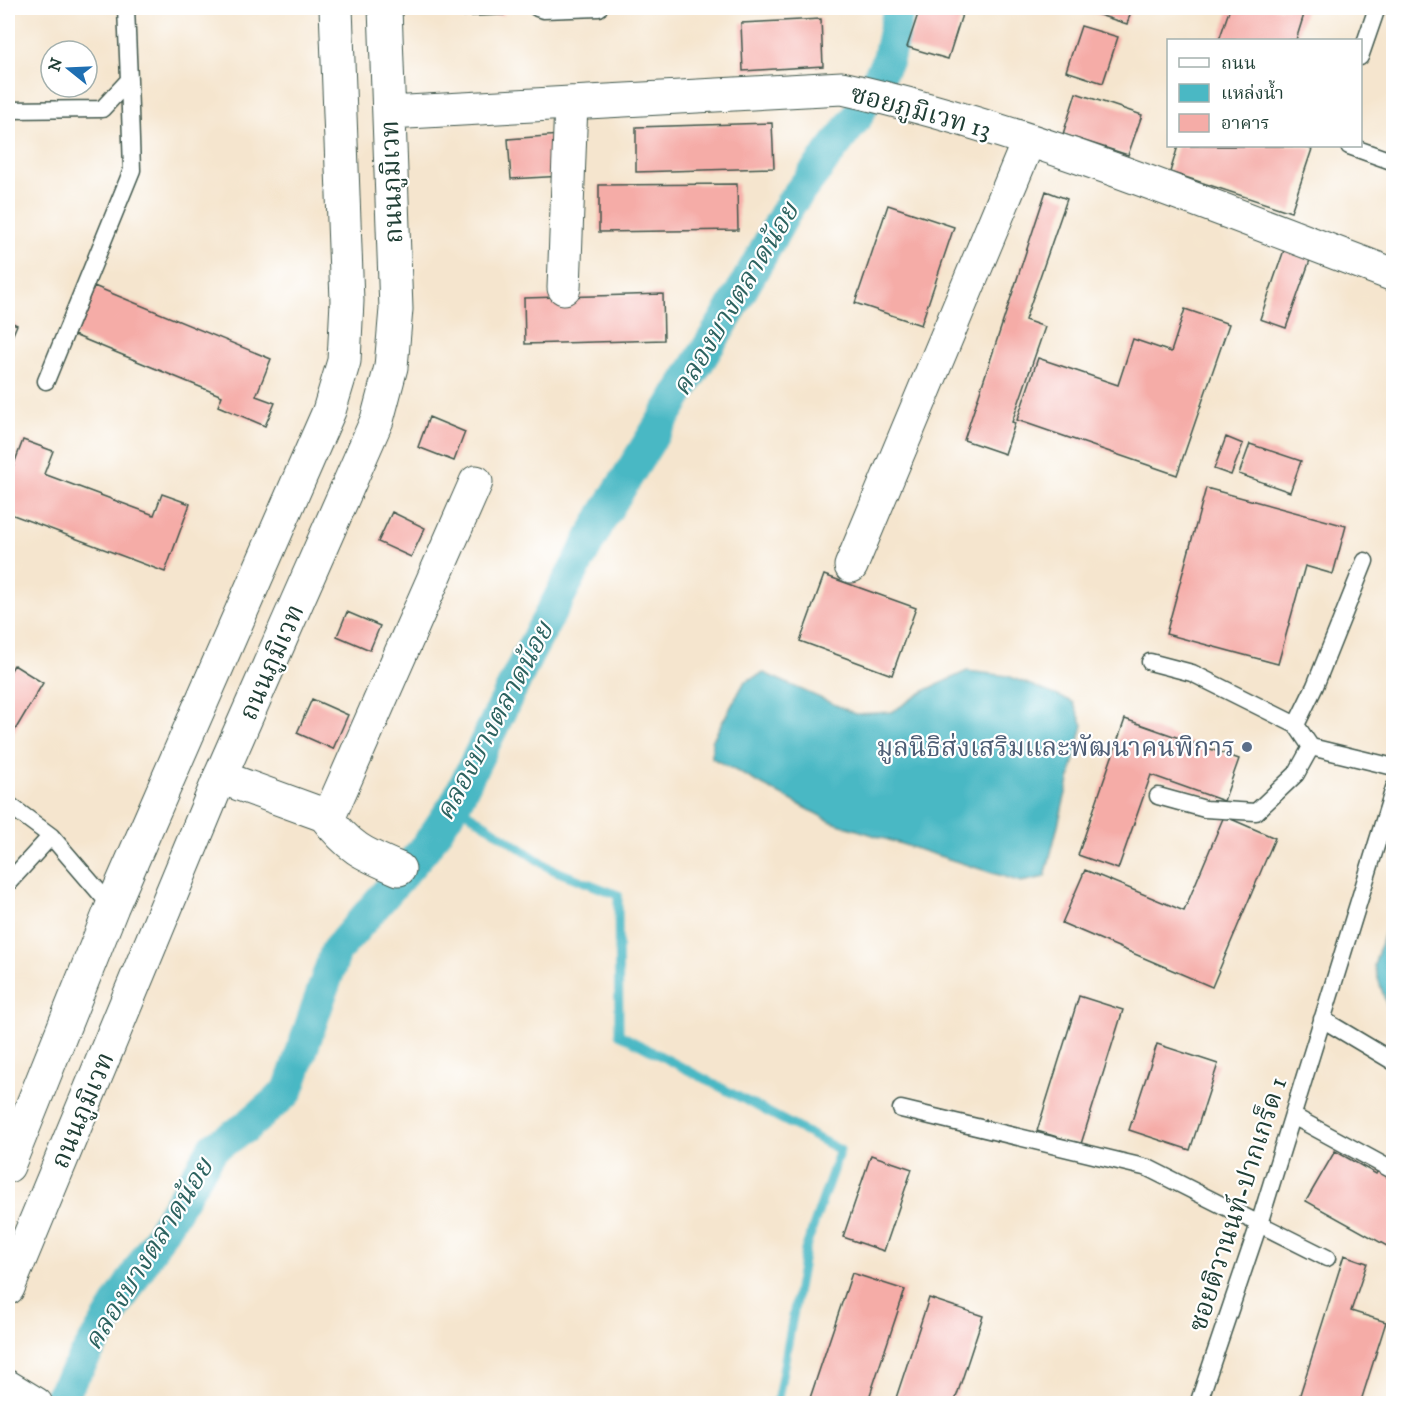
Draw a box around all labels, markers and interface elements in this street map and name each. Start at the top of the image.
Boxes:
north arrow [39,39,99,99]
legend [1167,39,1362,147]
text: ถนน [1221,53,1256,75]
text: N [44,55,67,74]
street label: ซอยภูมิเวท 13 [847,78,995,147]
text: แหล่งน้ำ [1221,79,1284,105]
text: อาคาร [1221,113,1270,135]
street label: ถนนภูมิเวท [374,120,411,244]
water label: คลองบางตลาดน้อย [665,195,808,402]
street label: ถนนภูมิเวท [232,600,312,726]
water label: คลองบางตลาดน้อย [428,615,562,826]
place label: มูลนิธิส่งเสริมและพัฒนาคนพิการ [876,732,1235,765]
marker: มูลนิธิส่งเสริมและพัฒนาคนพิการ [1240,740,1254,754]
street label: ถนนภูมิเวท [44,1047,123,1174]
street label: ซอยติวานนท์-ปากเกร็ด 1 [1181,1073,1295,1336]
water label: คลองบางตลาดน้อย [76,1151,223,1357]

